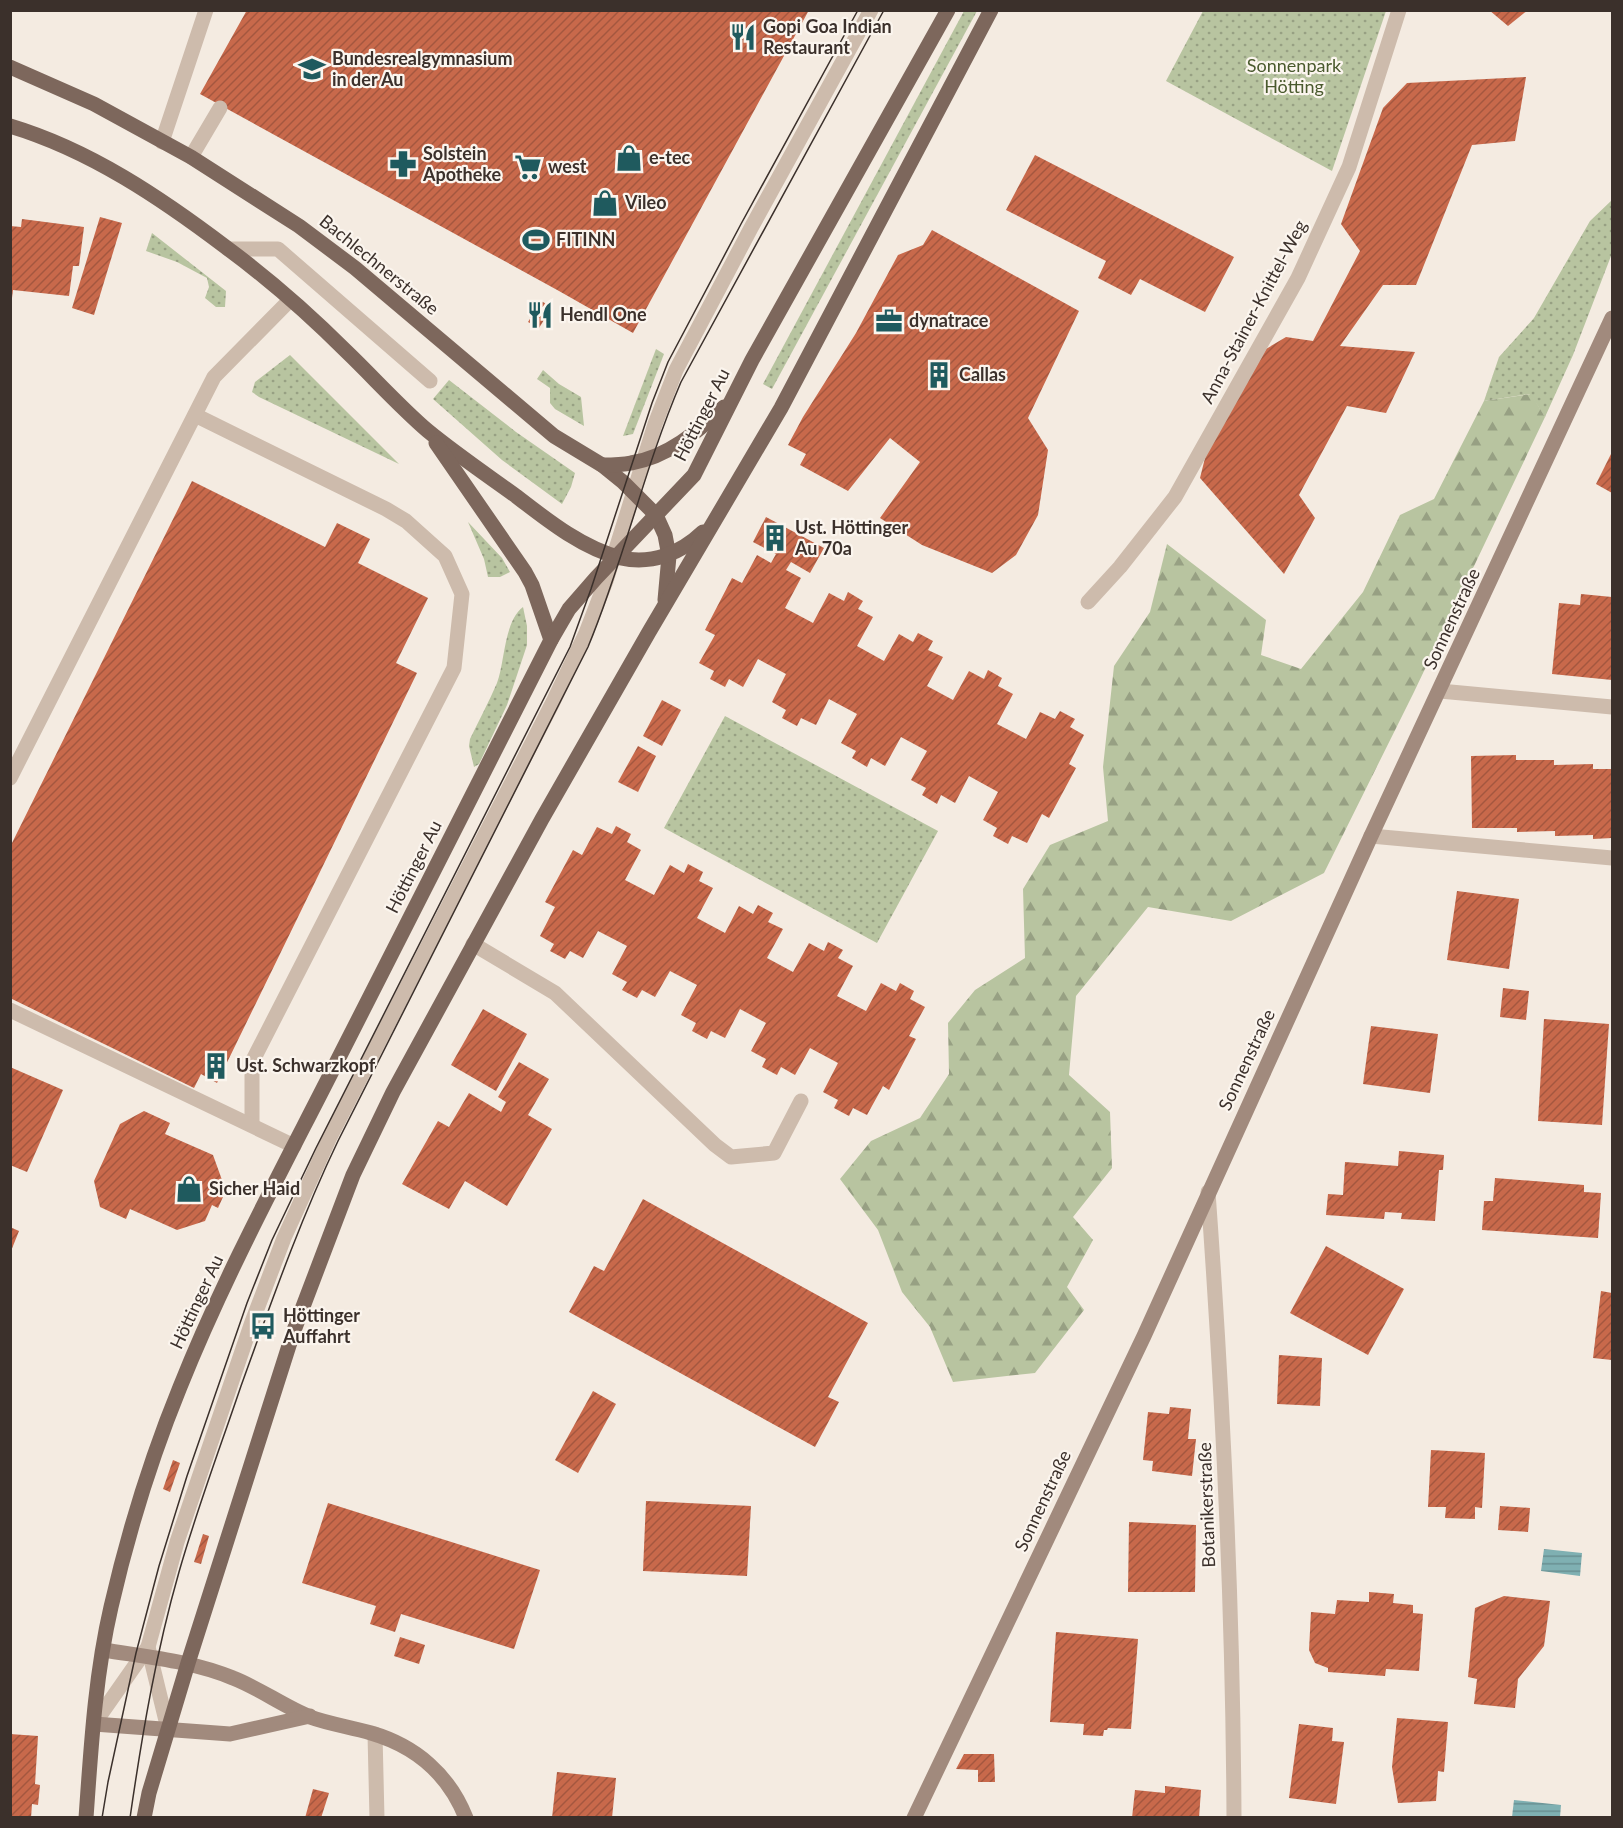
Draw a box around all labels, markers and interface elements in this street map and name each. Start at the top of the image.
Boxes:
place label: Gopi Goa Indian Restaurant [763,15,892,58]
restaurant icon: Gopi Goa Indian Restaurant [728,22,758,52]
place label: Bundesrealgymnasium in der Au [332,47,512,90]
school or university icon: Bundesrealgymnasium in der Au [297,54,327,84]
park label: Sonnenpark Hötting [1247,54,1342,97]
place label: Solstein Apotheke [422,142,501,185]
shop icon: e-tec [614,143,644,173]
place label: e-tec [649,146,691,168]
pharmacy icon: Solstein Apotheke [388,149,418,179]
supermarket icon: west [513,152,543,182]
place label: west [548,155,587,177]
shop icon: Vileo [590,188,620,218]
place label: Vileo [624,191,667,213]
street label: Bachlechnerstraße [316,209,444,319]
street label: Anna-Stainer-Knittel-Weg [1195,216,1311,407]
sports icon: FITINN [521,225,551,255]
place label: FITINN [556,228,615,250]
restaurant icon: Hendl One [525,300,555,330]
place label: Hendl One [560,303,647,325]
office icon: dynatrace [874,306,904,336]
place label: dynatrace [909,309,989,331]
building icon: Callas [924,360,954,390]
place label: Callas [959,363,1006,385]
street label: Höttinger Au [668,364,734,465]
place label: Ust. Höttinger Au 70a [794,516,908,559]
building icon: Ust. Höttinger Au 70a [760,523,790,553]
street label: Sonnenstraße [1418,564,1484,673]
street label: Höttinger Au [380,816,446,917]
street label: Sonnenstraße [1213,1005,1279,1114]
building icon: Ust. Schwarzkopf [201,1051,231,1081]
place label: Ust. Schwarzkopf [236,1054,376,1076]
shop icon: Sicher Haid [174,1174,204,1204]
place label: Sicher Haid [209,1177,300,1199]
street label: Höttinger Au [165,1251,227,1352]
place label: Höttinger Auffahrt [282,1304,360,1347]
bus stop icon: Höttinger Auffahrt [248,1311,278,1341]
street label: Botanikerstraße [1193,1442,1219,1568]
street label: Sonnenstraße [1009,1446,1075,1555]

